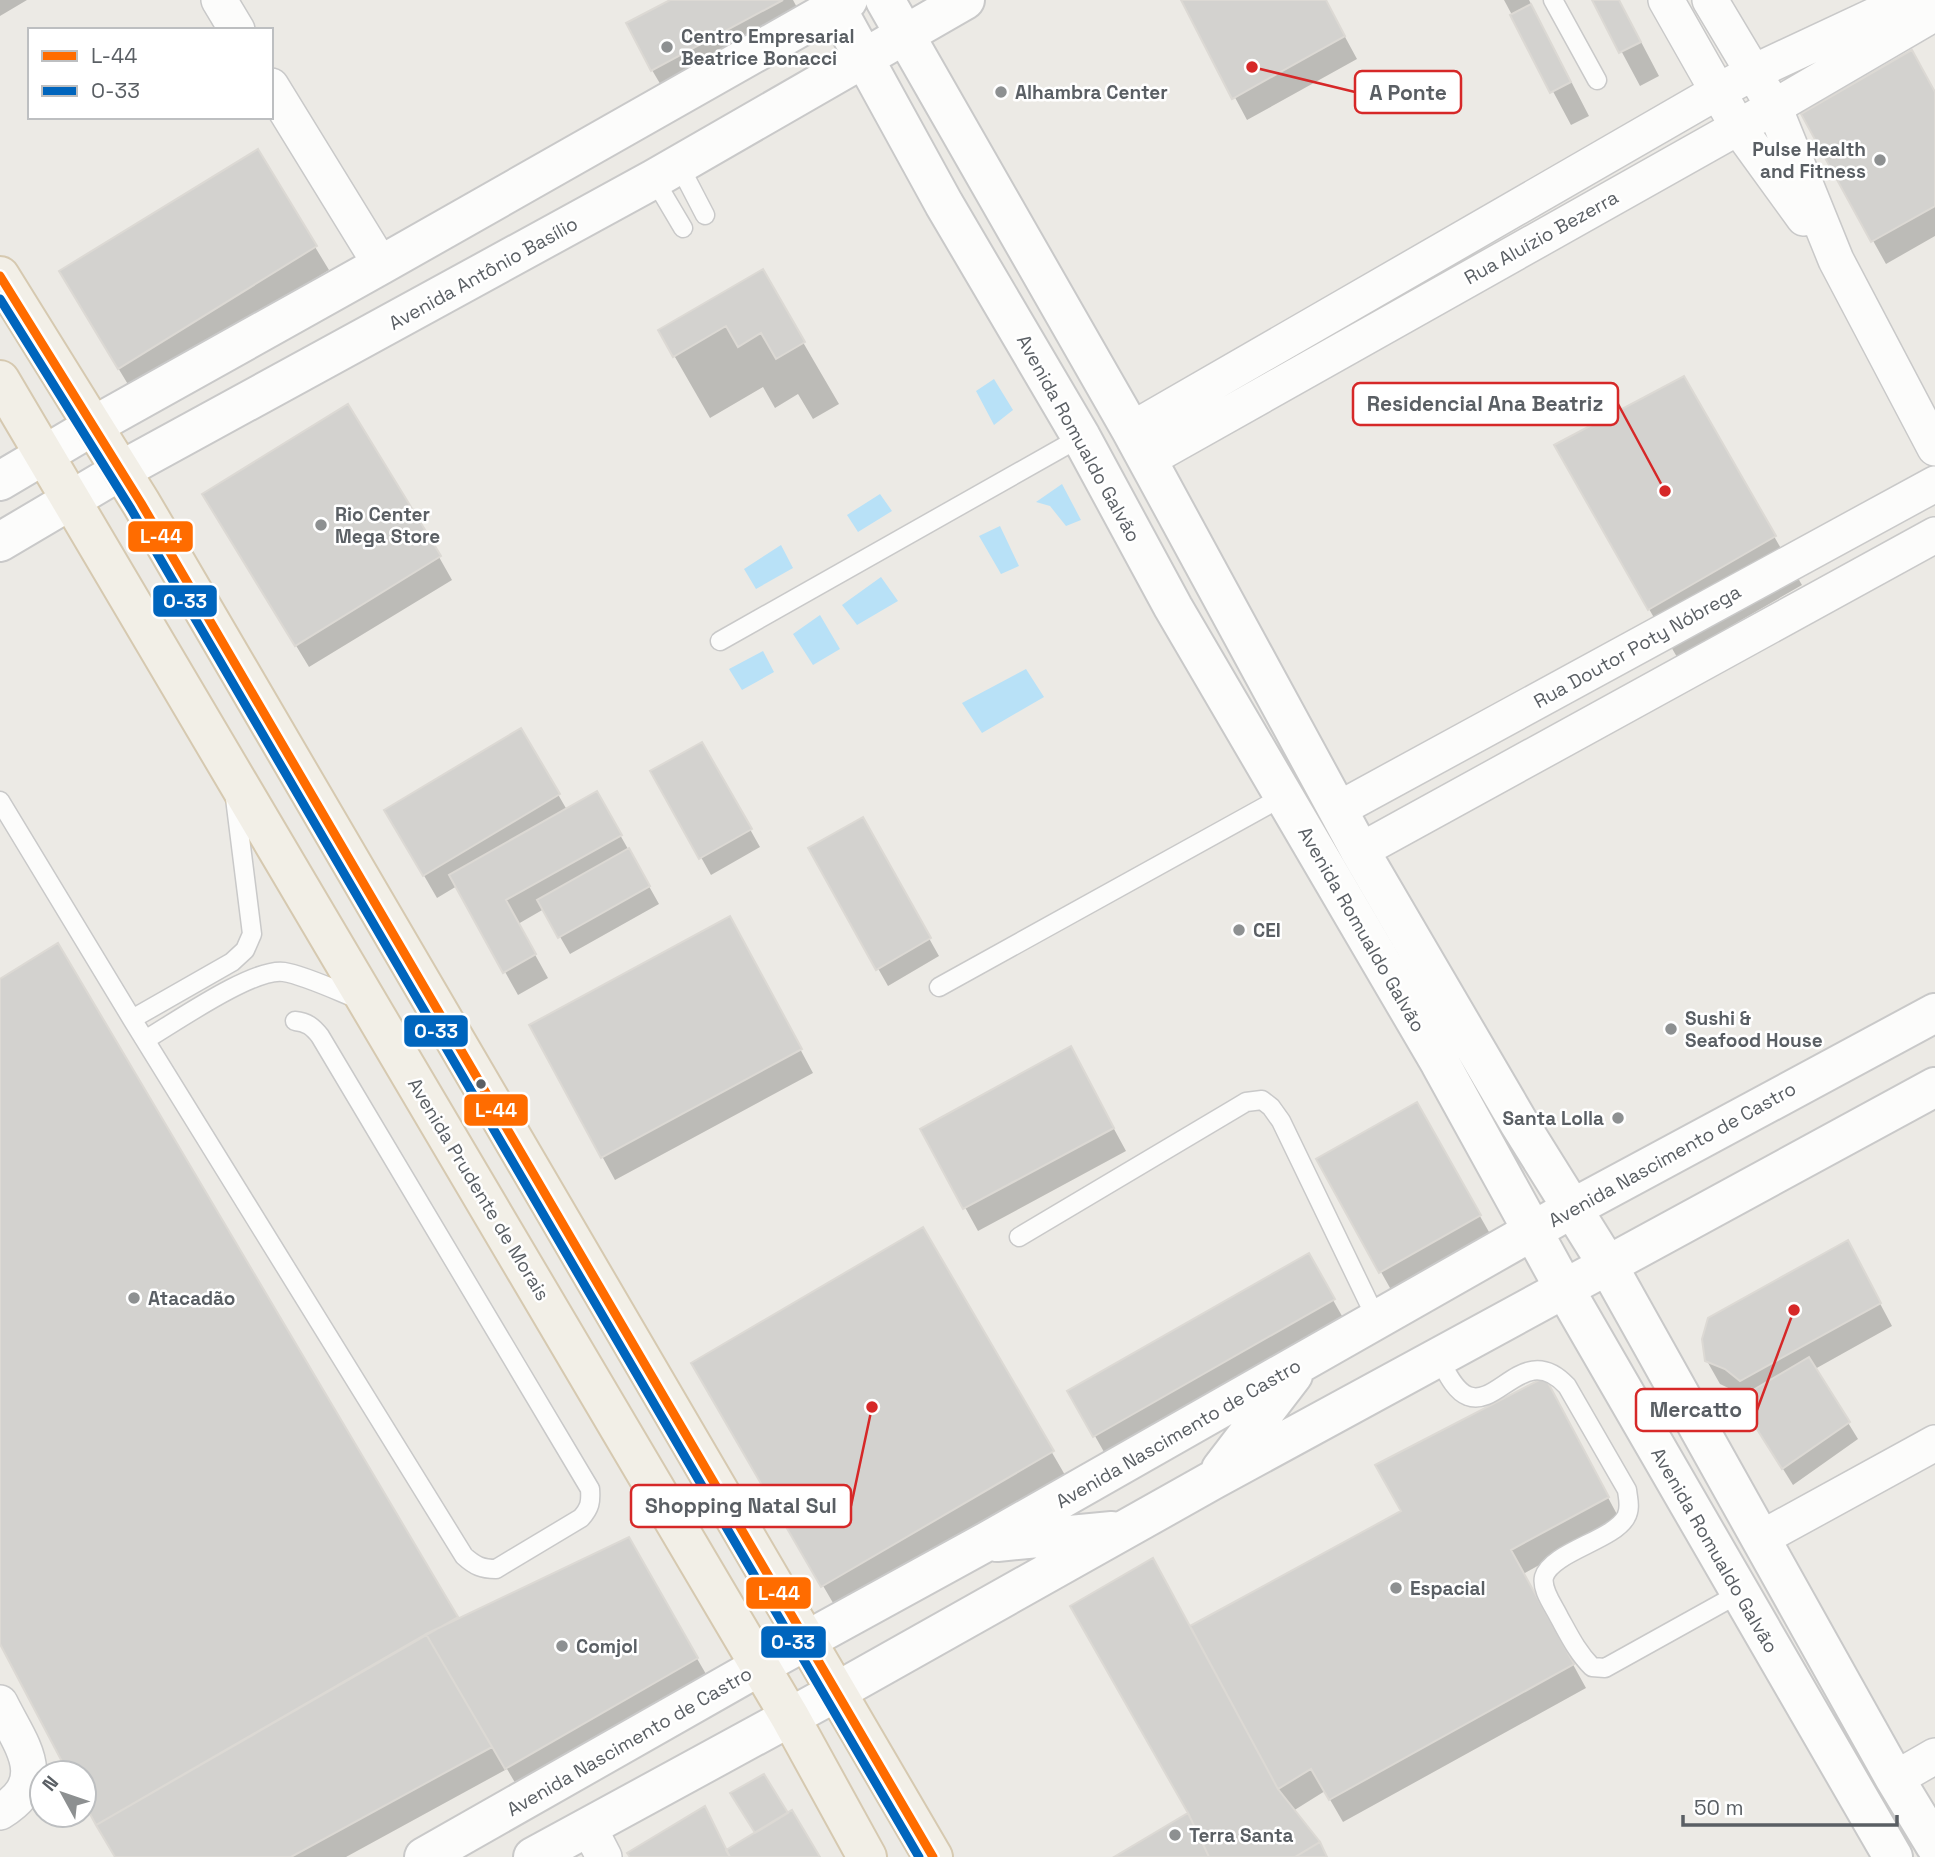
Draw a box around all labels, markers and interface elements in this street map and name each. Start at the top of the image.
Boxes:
place label: Centro Empresarial Beatrice Bonacci [681,24,854,71]
legend [28,28,273,119]
marker: Centro Empresarial Beatrice Bonacci [659,39,675,55]
text: L-44 [91,42,137,69]
callout: A Ponte [1355,71,1461,113]
text: O-33 [91,77,140,104]
text: A Ponte [1369,79,1447,106]
place label: Alhambra Center [1015,80,1168,105]
marker: Alhambra Center [993,84,1009,100]
place label: Pulse Health and Fitness [1752,137,1866,184]
marker: Pulse Health and Fitness [1872,152,1888,168]
street label: Rua Aluízio Bezerra [1460,185,1623,290]
street label: Avenida Antônio Basílio [384,211,582,336]
street label: Avenida Romualdo Galvão [1011,330,1146,546]
callout: Residencial Ana Beatriz [1353,383,1618,425]
text: Residencial Ana Beatriz [1367,390,1603,417]
place label: Rio Center Mega Store [335,502,440,549]
marker: Rio Center Mega Store [313,517,329,533]
line badge: L-44 [127,520,194,553]
text: L-44 [140,524,182,549]
street label: Rua Doutor Poty Nóbrega [1529,579,1745,714]
line badge: O-33 [152,584,218,618]
text: O-33 [163,589,207,614]
street label: Avenida Romualdo Galvão [1292,822,1431,1037]
place label: CEI [1253,918,1281,943]
marker: CEI [1231,922,1247,938]
place label: Sushi & Seafood House [1685,1006,1823,1053]
line badge: O-33 [403,1014,469,1048]
text: O-33 [414,1019,458,1044]
marker: Sushi & Seafood House [1663,1021,1679,1037]
street label: Avenida Prudente de Morais [402,1073,555,1305]
street label: Avenida Nascimento de Castro [1544,1076,1800,1233]
unlabelled marker [474,1077,488,1091]
line badge: L-44 [463,1093,529,1127]
text: L-44 [475,1098,517,1123]
place label: Santa Lolla [1503,1106,1604,1131]
marker: Santa Lolla [1610,1110,1626,1126]
place label: Atacadão [148,1286,235,1311]
marker: Atacadão [126,1290,142,1306]
street label: Avenida Nascimento de Castro [1051,1353,1305,1514]
callout: Mercatto [1636,1389,1757,1431]
text: Mercatto [1650,1396,1742,1423]
street label: Avenida Romualdo Galvão [1645,1443,1784,1658]
callout: Shopping Natal Sul [631,1485,851,1527]
text: Shopping Natal Sul [645,1492,837,1519]
line badge: L-44 [745,1576,812,1610]
place label: Espacial [1410,1576,1486,1601]
marker: Espacial [1388,1580,1404,1596]
text: L-44 [758,1581,800,1606]
line badge: O-33 [760,1625,827,1659]
text: O-33 [771,1630,815,1655]
place label: Comjol [576,1634,638,1659]
marker: Comjol [554,1638,570,1654]
street label: Avenida Nascimento de Castro [502,1661,756,1822]
north arrow [28,1759,98,1829]
text: N [37,1770,64,1796]
scale bar [1683,1784,1896,1828]
text: 50 m [1694,1794,1744,1821]
place label: Terra Santa [1189,1823,1294,1848]
marker: Terra Santa [1167,1827,1183,1843]

